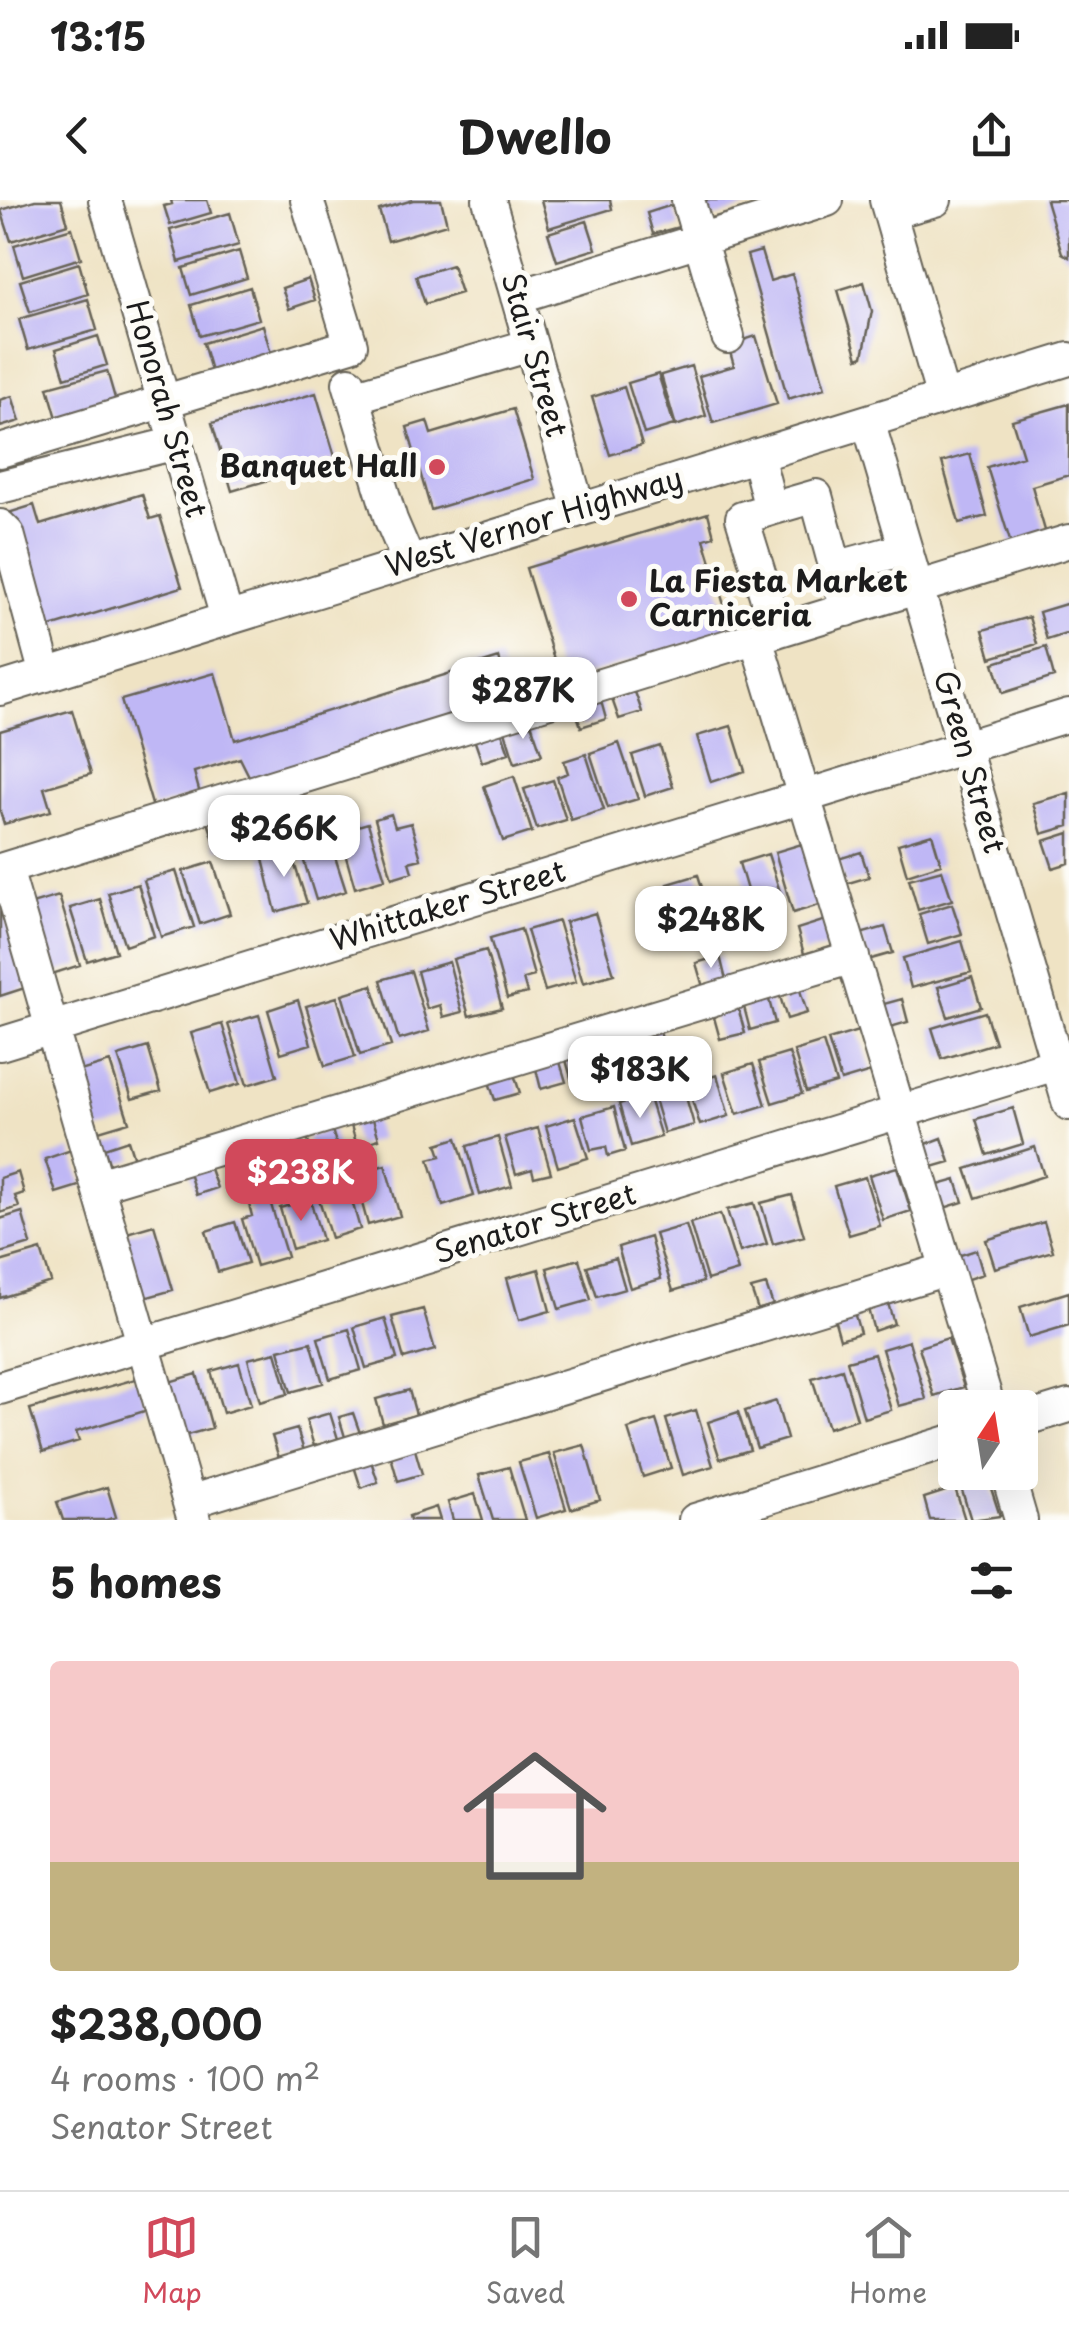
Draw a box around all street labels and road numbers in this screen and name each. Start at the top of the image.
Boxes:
street label: Stair Street [491,267,581,442]
street label: Honorah Street [116,294,221,522]
street label: West Vernor Highway [379,454,688,587]
street label: Green Street [924,665,1019,858]
street label: Whittaker Street [324,846,571,961]
street label: Senator Street [428,1170,641,1274]

